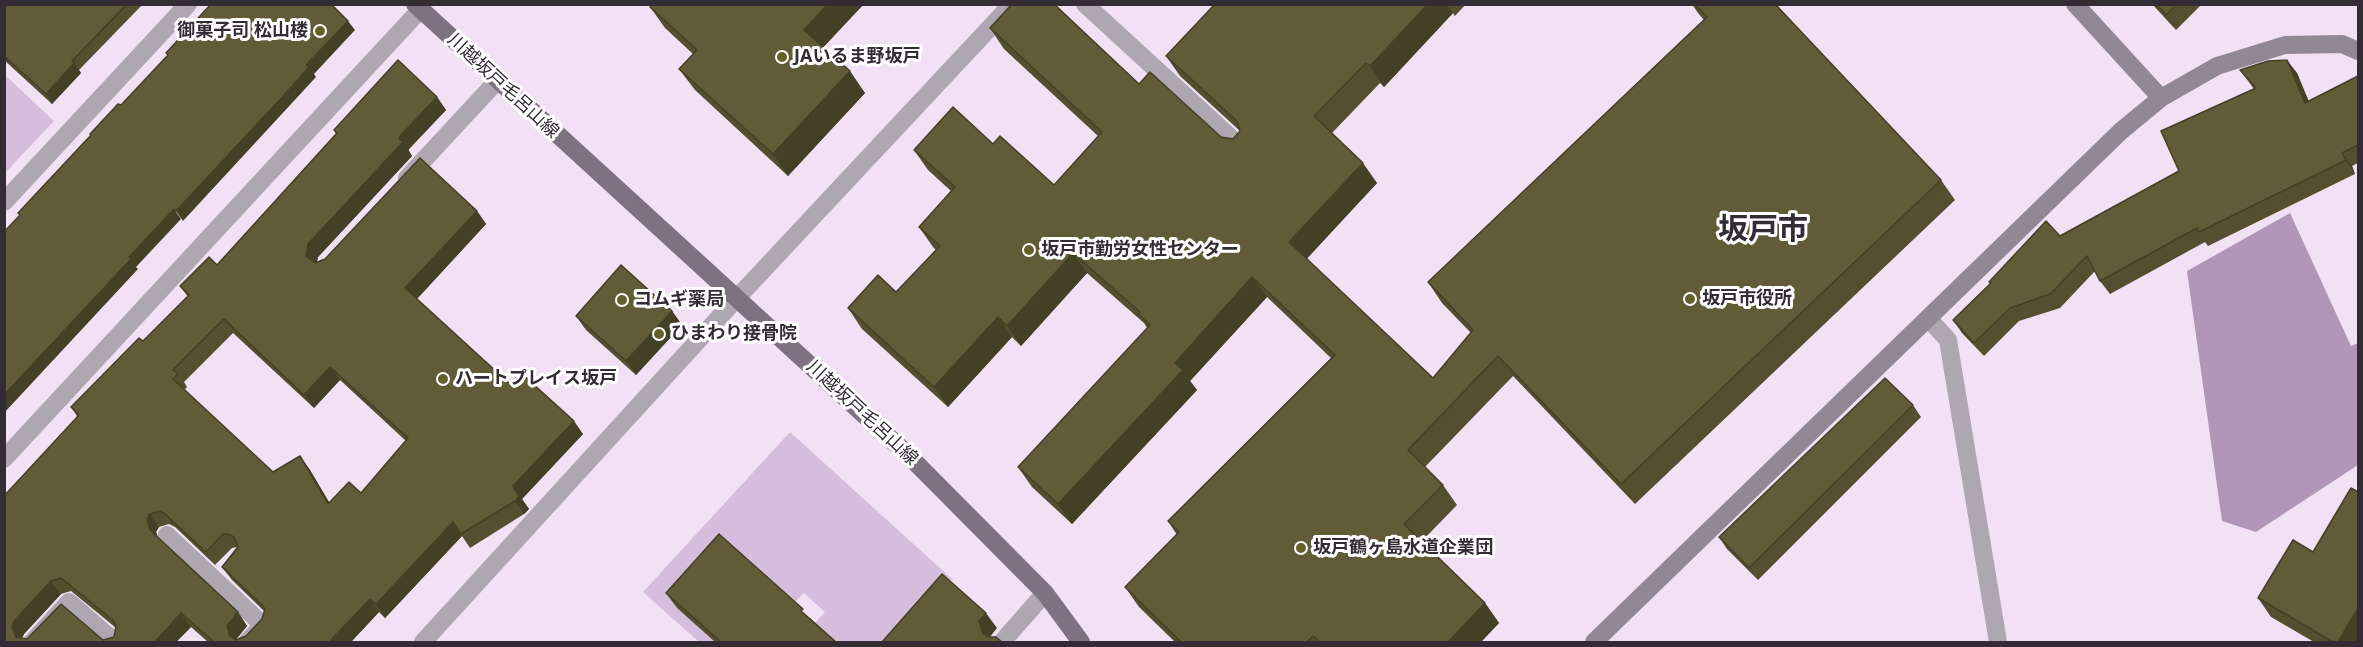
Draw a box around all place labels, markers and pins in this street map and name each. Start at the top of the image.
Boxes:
place label: 御菓子司 松山楼 [177,20,308,42]
marker: 御菓子司 松山楼 [313,24,327,38]
place label: JAいるま野坂戸 [794,46,920,68]
marker: JAいるま野坂戸 [775,50,789,64]
place label: 坂戸市勤労女性センター [1041,239,1239,261]
marker: 坂戸市勤労女性センター [1022,243,1036,257]
place label: 坂戸市役所 [1702,288,1792,310]
place label: コムギ薬局 [634,289,724,311]
marker: 坂戸市役所 [1683,292,1697,306]
marker: コムギ薬局 [615,293,629,307]
place label: ひまわり接骨院 [671,323,797,345]
marker: ひまわり接骨院 [652,327,666,341]
place label: ハートプレイス坂戸 [455,368,617,390]
marker: ハートプレイス坂戸 [436,372,450,386]
place label: 坂戸鶴ヶ島水道企業団 [1313,537,1493,559]
marker: 坂戸鶴ヶ島水道企業団 [1294,541,1308,555]

